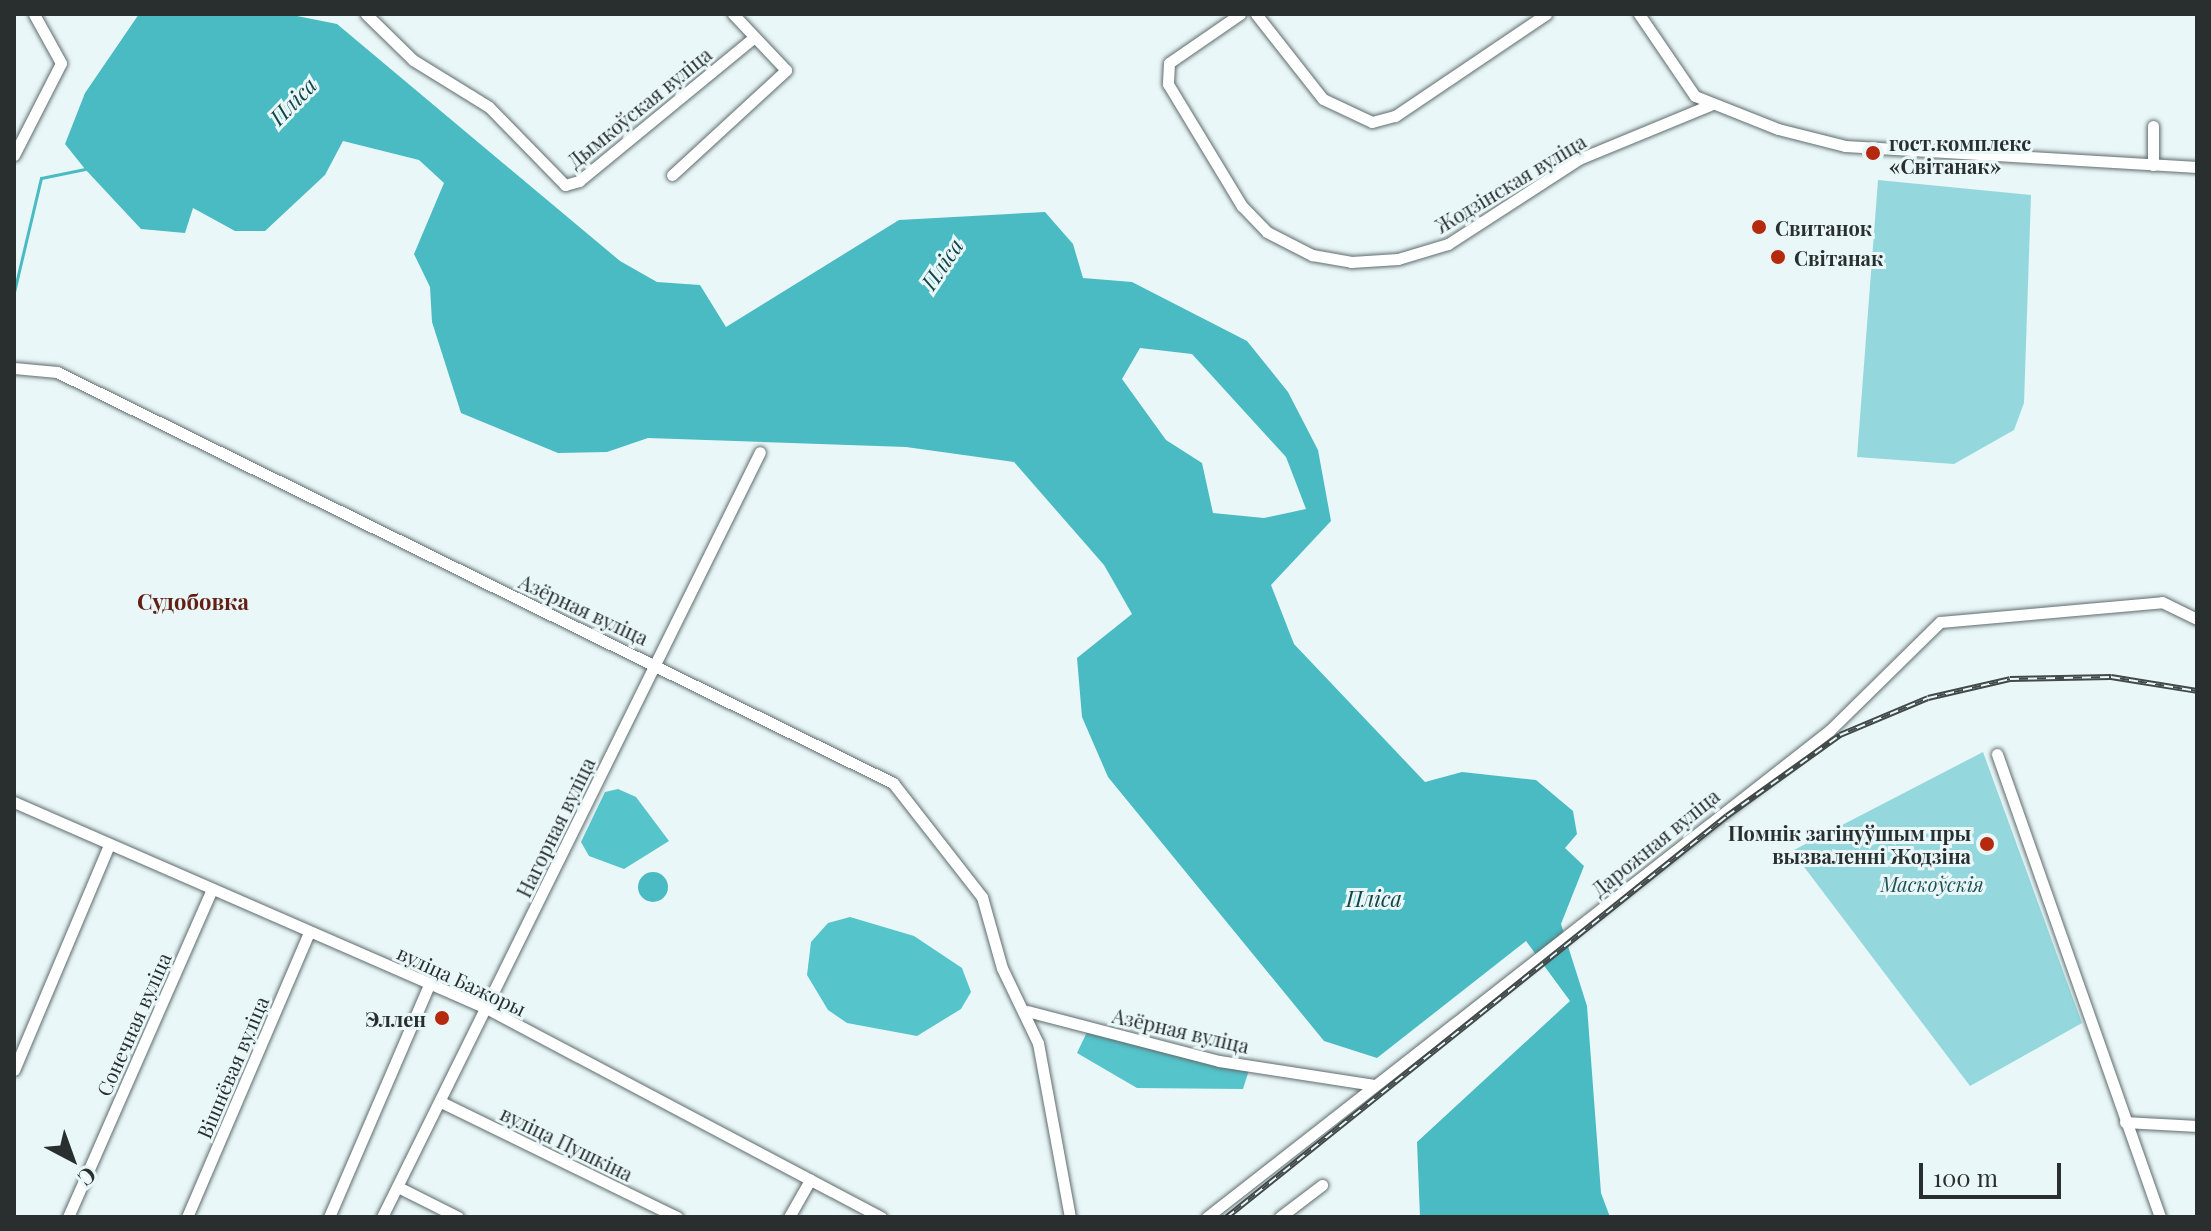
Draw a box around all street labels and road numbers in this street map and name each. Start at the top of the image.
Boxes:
street label: Дымкоўская вуліца [562,42,716,172]
street label: Жодзінская вуліца [1430,128,1590,238]
street label: Азёрная вуліца [516,569,652,649]
street label: Нагорная вуліца [511,753,599,901]
street label: Дарожная вуліца [1586,783,1724,901]
street label: вуліца Бажоры [394,940,530,1020]
street label: Сонечная вуліца [91,949,175,1099]
street label: Вішнёвая вуліца [191,992,273,1142]
street label: Азёрная вуліца [1110,1003,1252,1057]
street label: вуліца Пушкіна [497,1101,637,1185]

